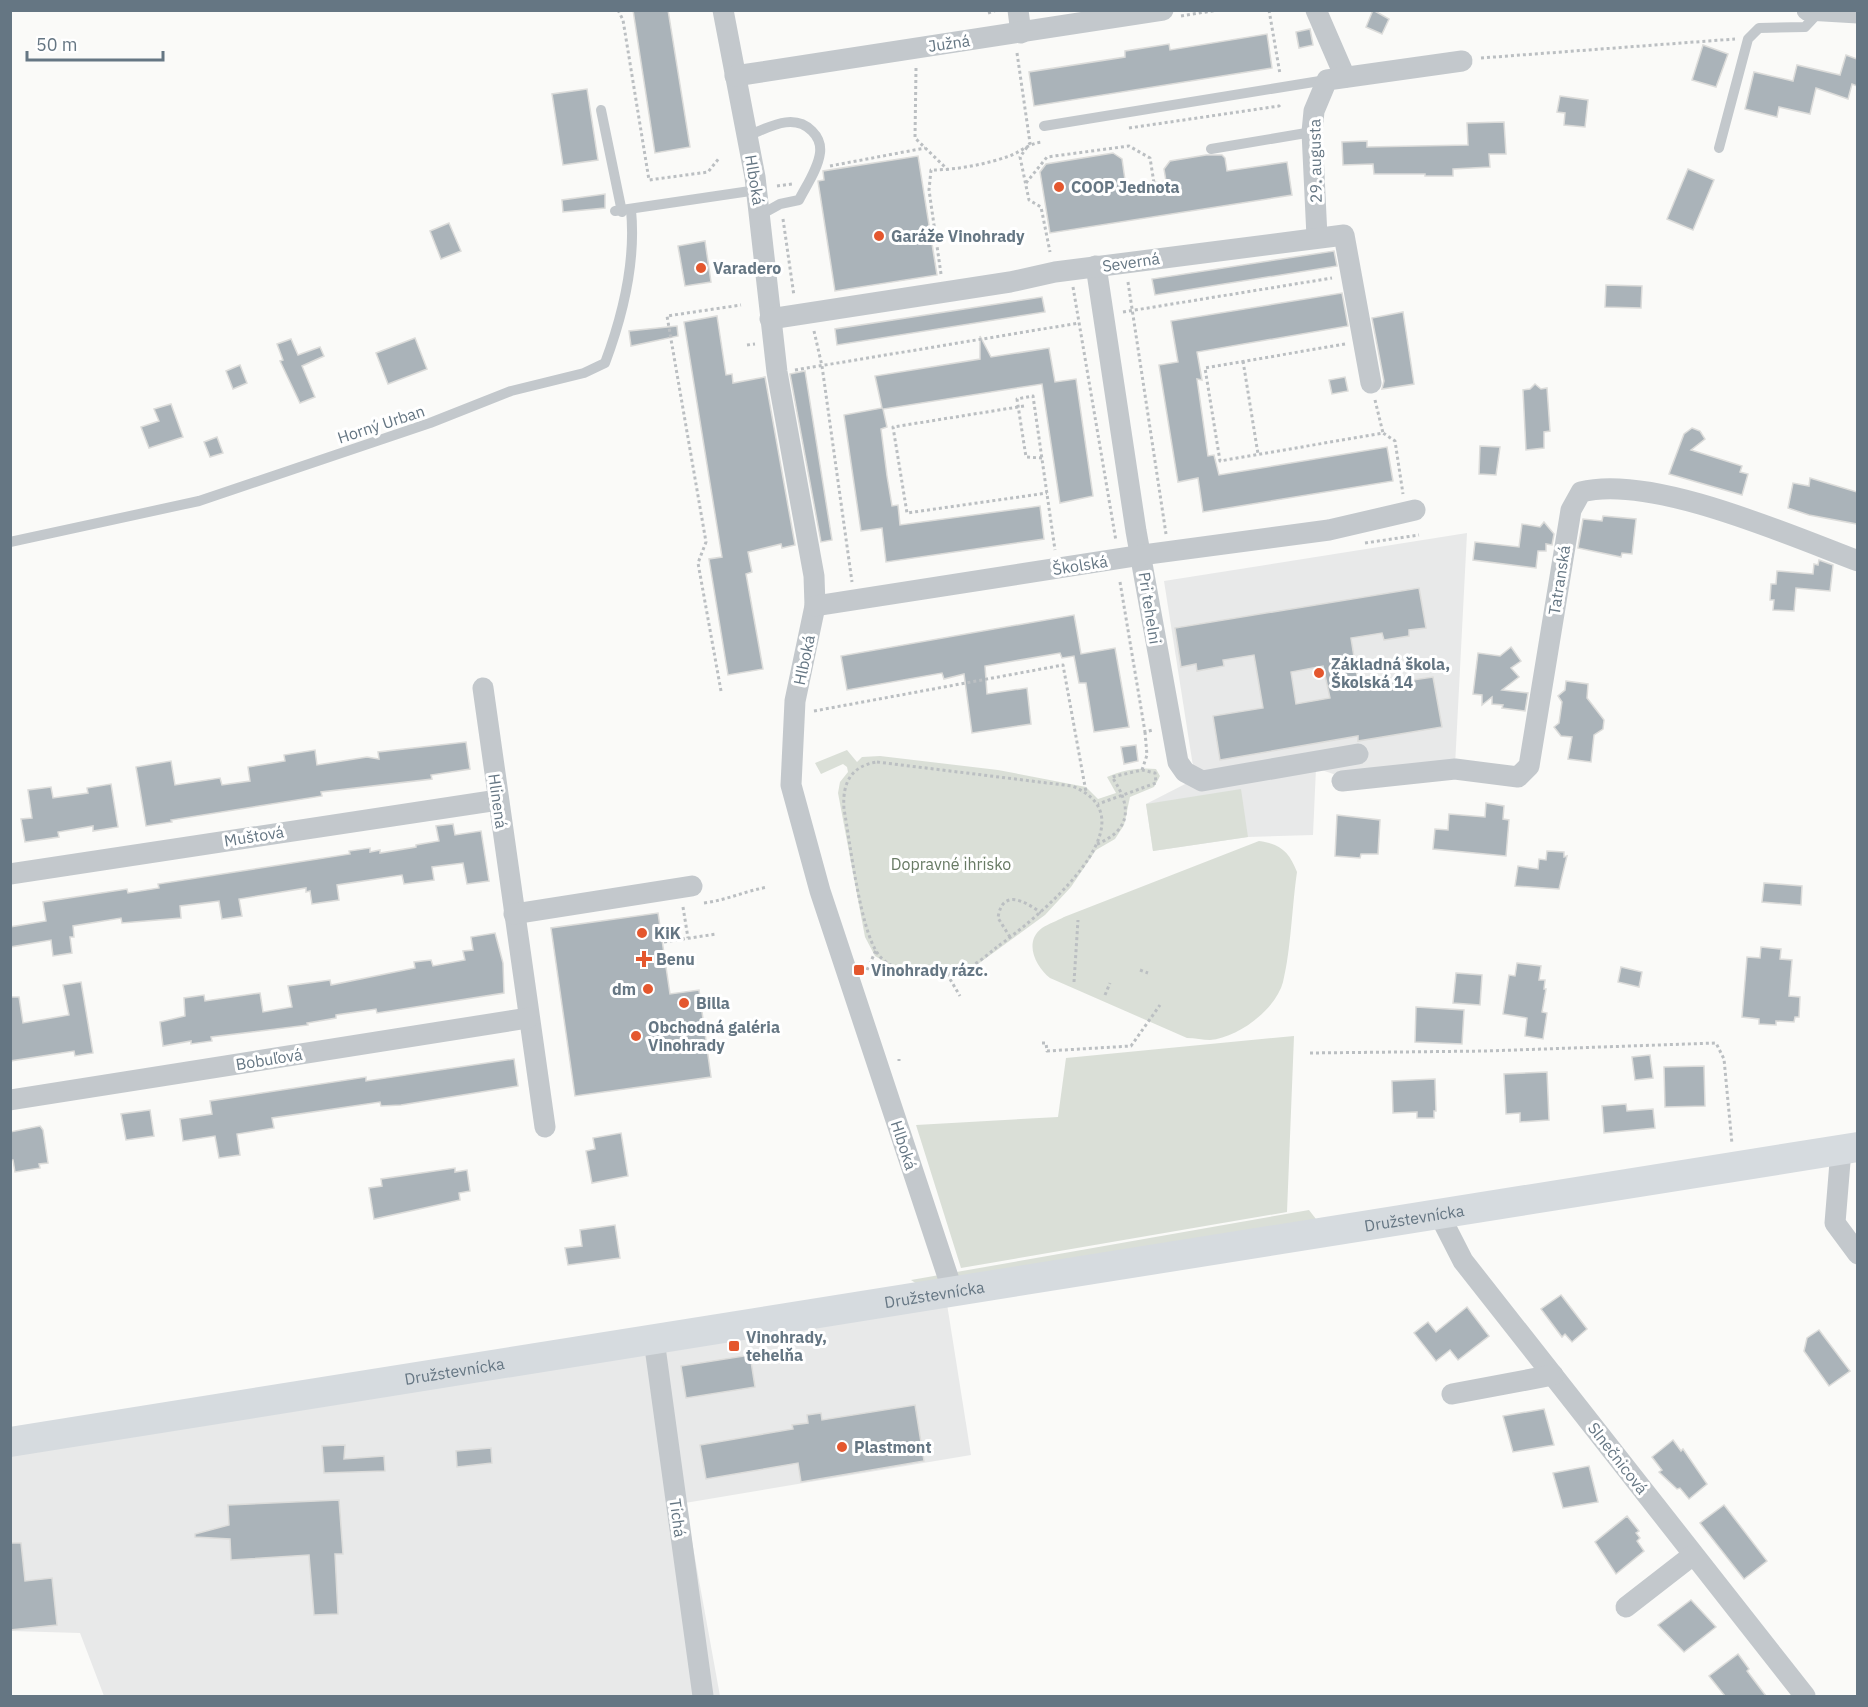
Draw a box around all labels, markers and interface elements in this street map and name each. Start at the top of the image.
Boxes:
scale bar [27,24,164,62]
street label: Južná [927,30,972,56]
text: 50 m [36,33,78,56]
street label: 29. augusta [1304,118,1326,203]
street label: Hlboká [741,153,769,207]
place label: COOP Jednota [1071,177,1180,197]
marker: COOP Jednota [1052,180,1066,194]
place label: Garáže Vinohrady [891,226,1025,246]
marker: Garáže Vinohrady [872,229,886,243]
street label: Severná [1101,248,1162,276]
place label: Varadero [713,258,781,278]
marker: Varadero [694,261,708,275]
street label: Horný Urban [335,401,427,447]
street label: Tatranská [1544,543,1574,616]
street label: Školská [1051,550,1109,579]
street label: Pri tehelni [1134,570,1166,646]
street label: Hlboká [789,633,819,687]
place label: Základná škola, Školská 14 [1331,654,1450,692]
marker: Základná škola, Školská 14 [1312,666,1326,680]
street label: Hlinená [484,772,512,830]
street label: Muštová [223,821,286,851]
park label: Dopravné ihrisko [891,854,1011,874]
place label: KiK [654,923,681,943]
marker: KiK [635,926,649,940]
place label: Benu [656,949,695,969]
marker: Benu [637,952,651,966]
place label: Vinohrady rázc. [871,960,988,980]
marker: Vinohrady rázc. [852,963,866,977]
place label: dm [612,979,636,999]
marker: dm [641,982,655,996]
place label: Billa [696,993,730,1013]
marker: Billa [677,996,691,1010]
place label: Obchodná galéria Vinohrady [648,1017,780,1055]
marker: Obchodná galéria Vinohrady [629,1029,643,1043]
street label: Bobuľová [234,1044,304,1074]
street label: Hlboká [887,1118,921,1173]
street label: Družstevnícka [1363,1200,1466,1236]
street label: Družstevnícka [883,1277,986,1312]
place label: Vinohrady, tehelňa [746,1327,827,1365]
marker: Vinohrady, tehelňa [727,1339,741,1353]
street label: Družstevnícka [403,1353,506,1389]
street label: Slnečnicová [1584,1418,1653,1498]
place label: Plastmont [854,1437,932,1457]
marker: Plastmont [835,1440,849,1454]
street label: Tichá [665,1497,691,1539]

